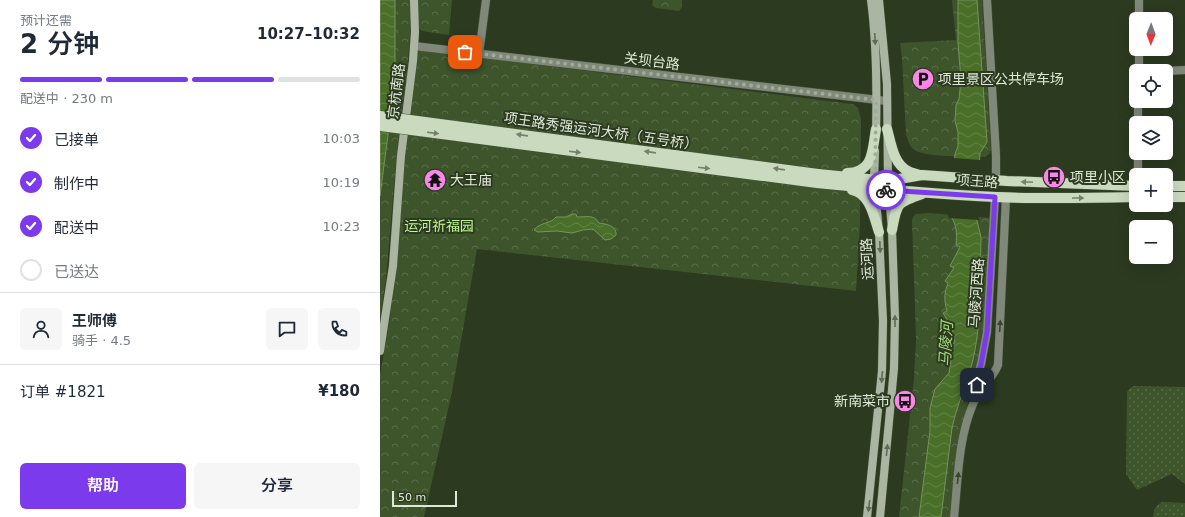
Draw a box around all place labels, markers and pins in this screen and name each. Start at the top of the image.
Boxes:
pin [448,35,482,69]
parking icon: 项里景区公共停车场 [910,66,936,92]
place label: 项里景区公共停车场 [938,71,1064,87]
bus stop icon: 项里小区 [1041,164,1067,190]
temple icon: 大王庙 [422,167,448,193]
place label: 项里小区 [1070,169,1126,185]
place label: 大王庙 [450,172,492,188]
pin [960,368,994,402]
bus stop icon: 新南菜市 [892,388,918,414]
place label: 新南菜市 [834,393,890,409]

